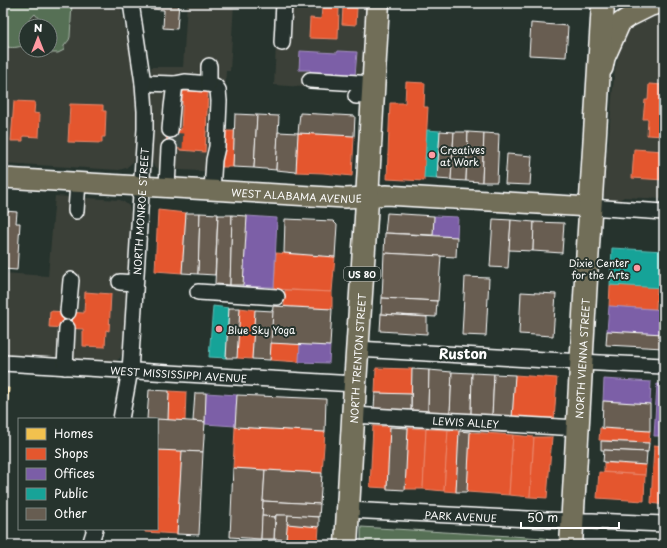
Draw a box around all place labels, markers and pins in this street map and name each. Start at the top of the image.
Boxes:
place label: Creatives at Work [440,142,485,169]
marker: Creatives at Work [427,150,437,160]
place label: Dixie Center for the Arts [569,255,629,282]
marker: Dixie Center for the Arts [632,263,642,273]
place label: Blue Sky Yoga [227,322,296,338]
marker: Blue Sky Yoga [214,324,224,334]

